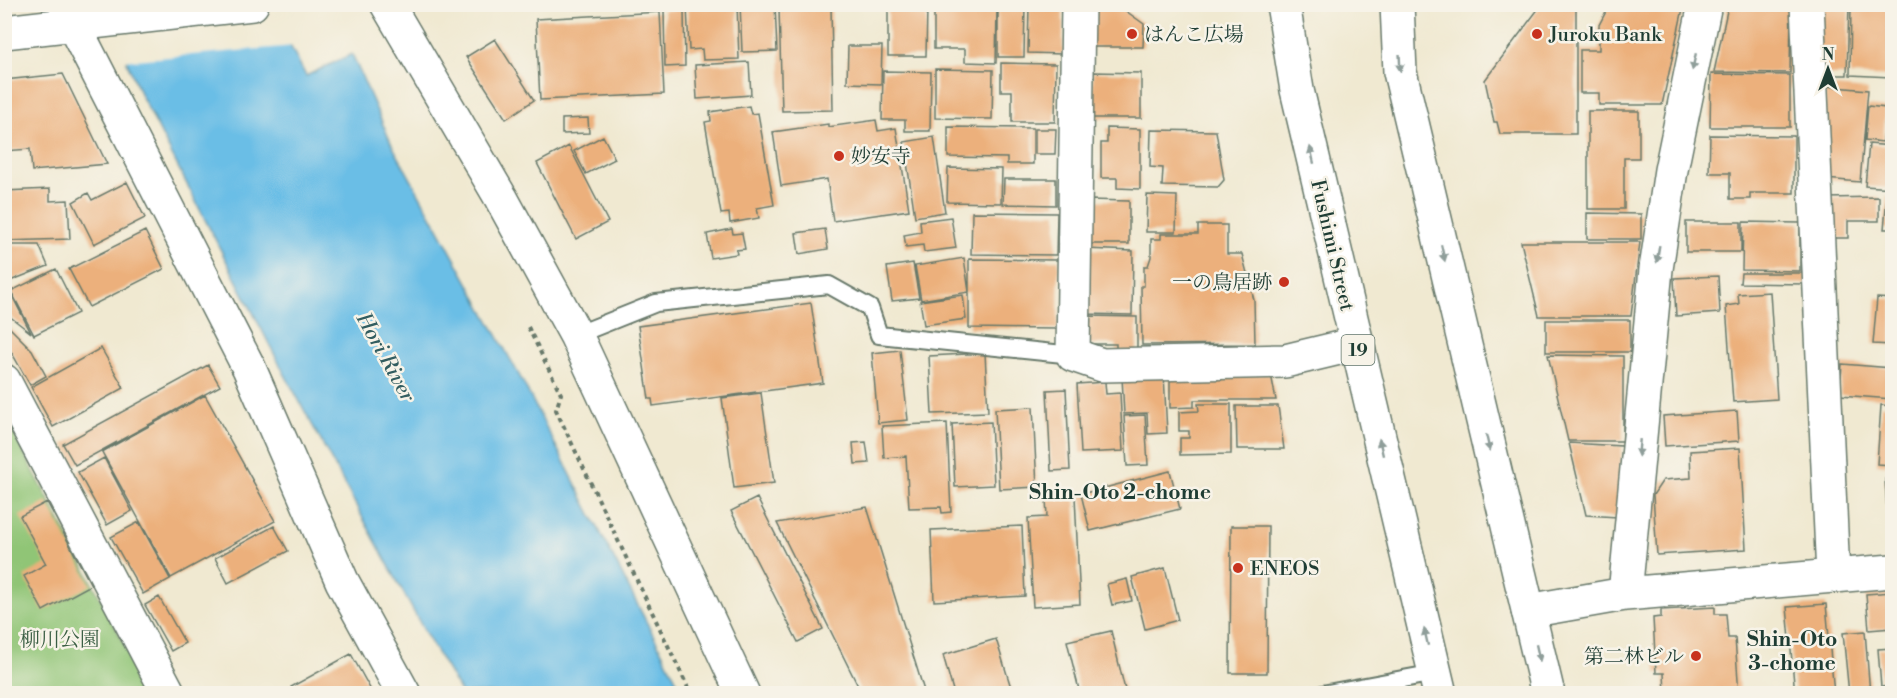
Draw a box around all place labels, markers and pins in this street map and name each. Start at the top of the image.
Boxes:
place label: はんこ広場 [1144,23,1244,48]
place label: Juroku Bank [1548,23,1663,48]
marker: はんこ広場 [1125,27,1139,41]
marker: Juroku Bank [1530,27,1544,41]
place label: 妙安寺 [851,145,911,170]
marker: 妙安寺 [832,149,846,163]
place label: 一の鳥居跡 [1172,271,1272,296]
marker: 一の鳥居跡 [1277,275,1291,289]
place label: ENEOS [1250,557,1319,582]
marker: ENEOS [1231,561,1245,575]
place label: 第二林ビル [1584,645,1684,670]
marker: 第二林ビル [1689,649,1703,663]

